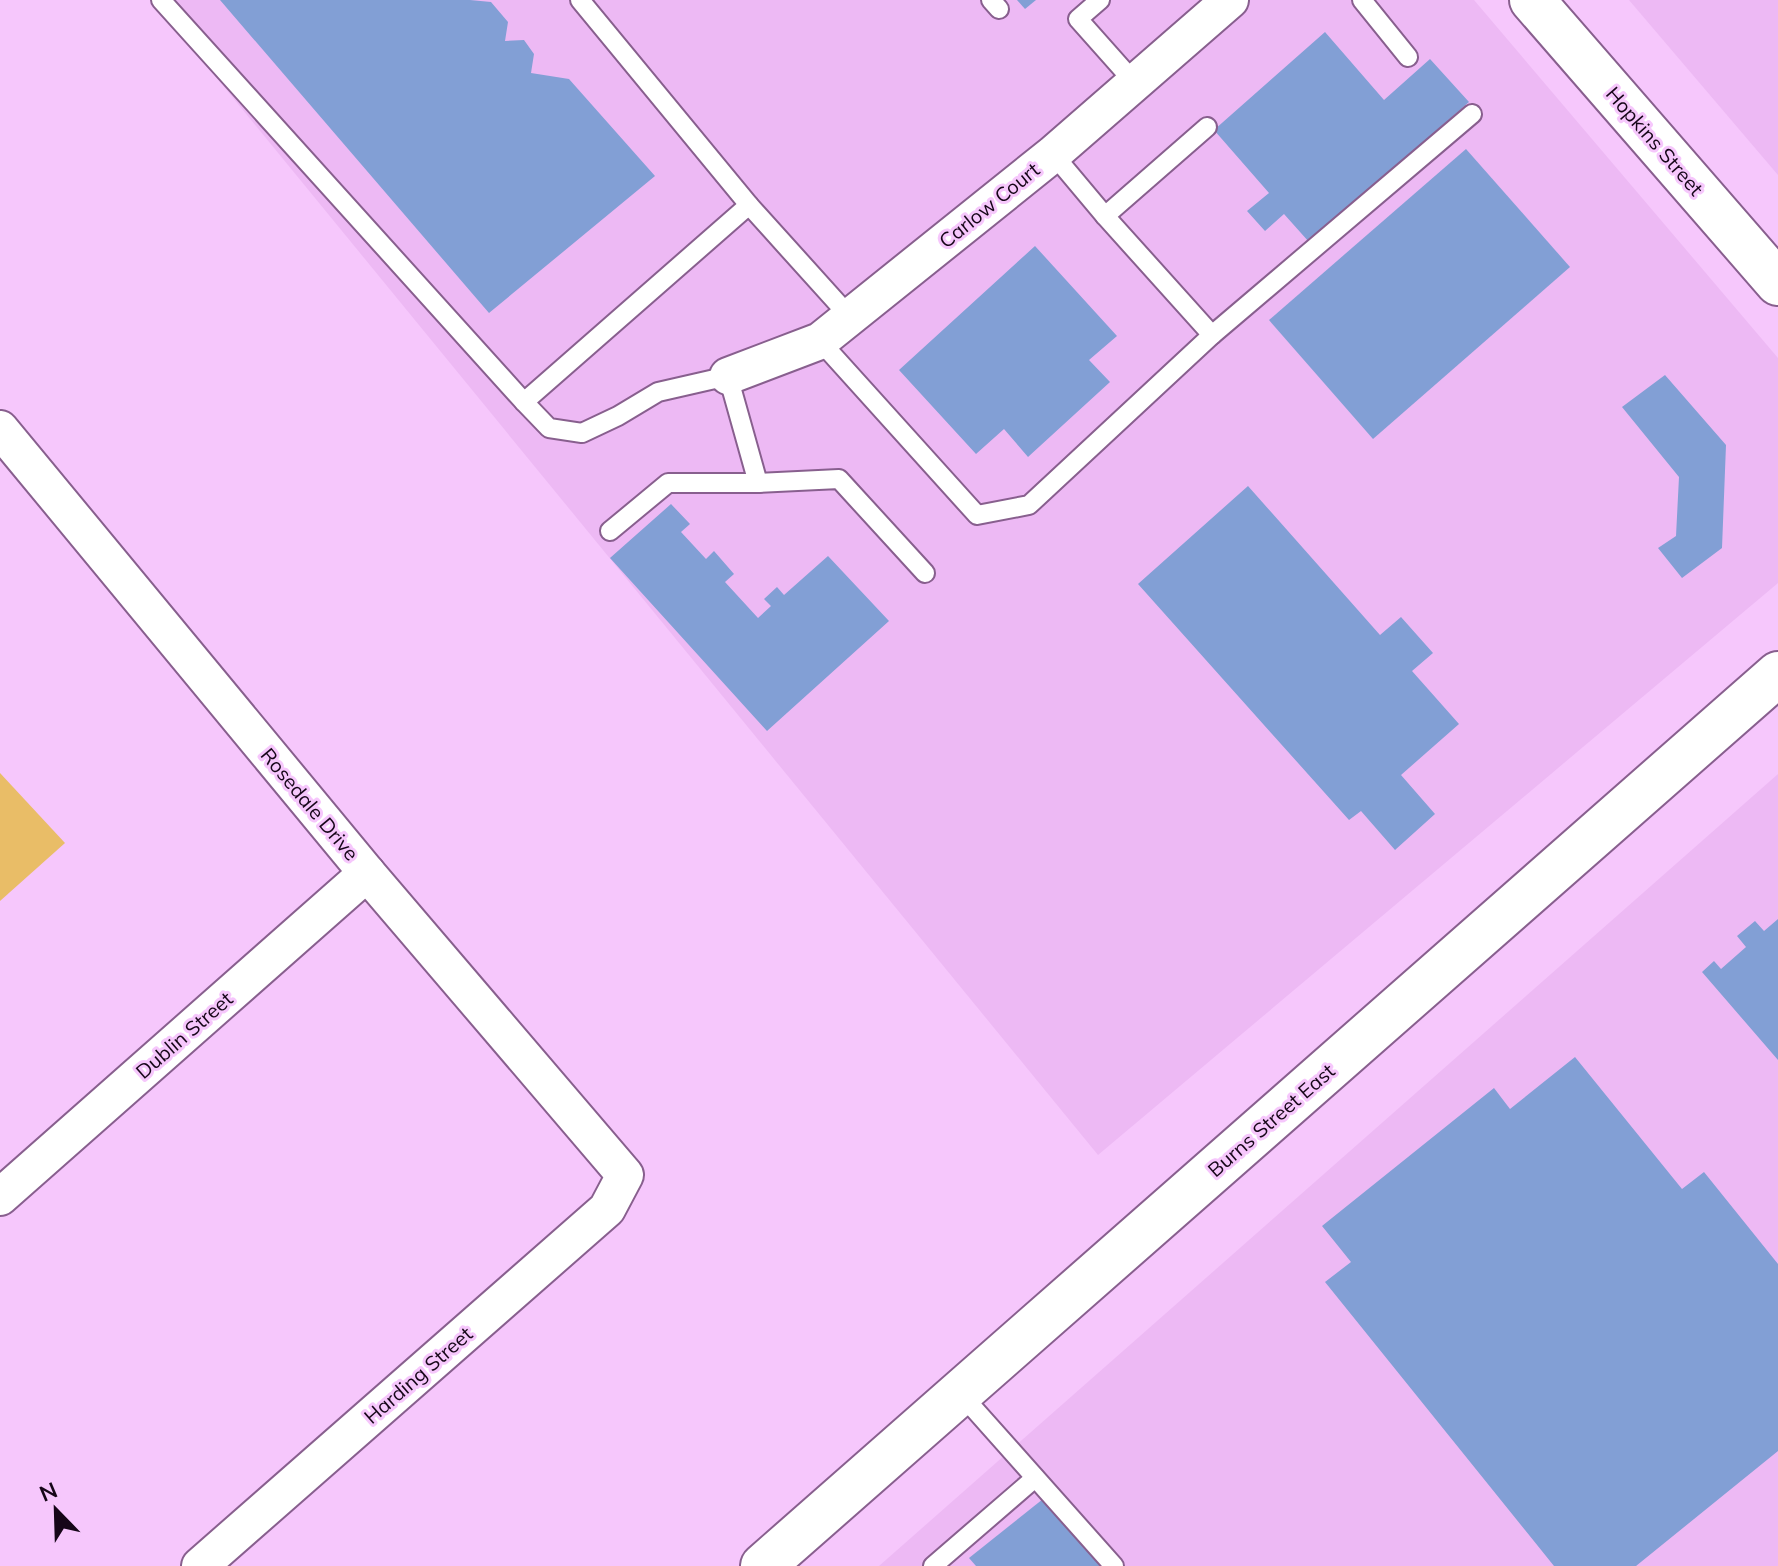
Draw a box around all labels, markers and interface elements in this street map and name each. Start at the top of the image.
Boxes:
street label: Hopkins Street [1601,81,1709,201]
street label: Carlow Court [934,157,1044,253]
street label: Rosedale Drive [256,743,364,865]
street label: Dublin Street [130,986,238,1084]
street label: Burns Street East [1202,1058,1340,1182]
street label: Harding Street [359,1321,477,1429]
north arrow [16,1470,96,1550]
text: N [35,1475,61,1508]

